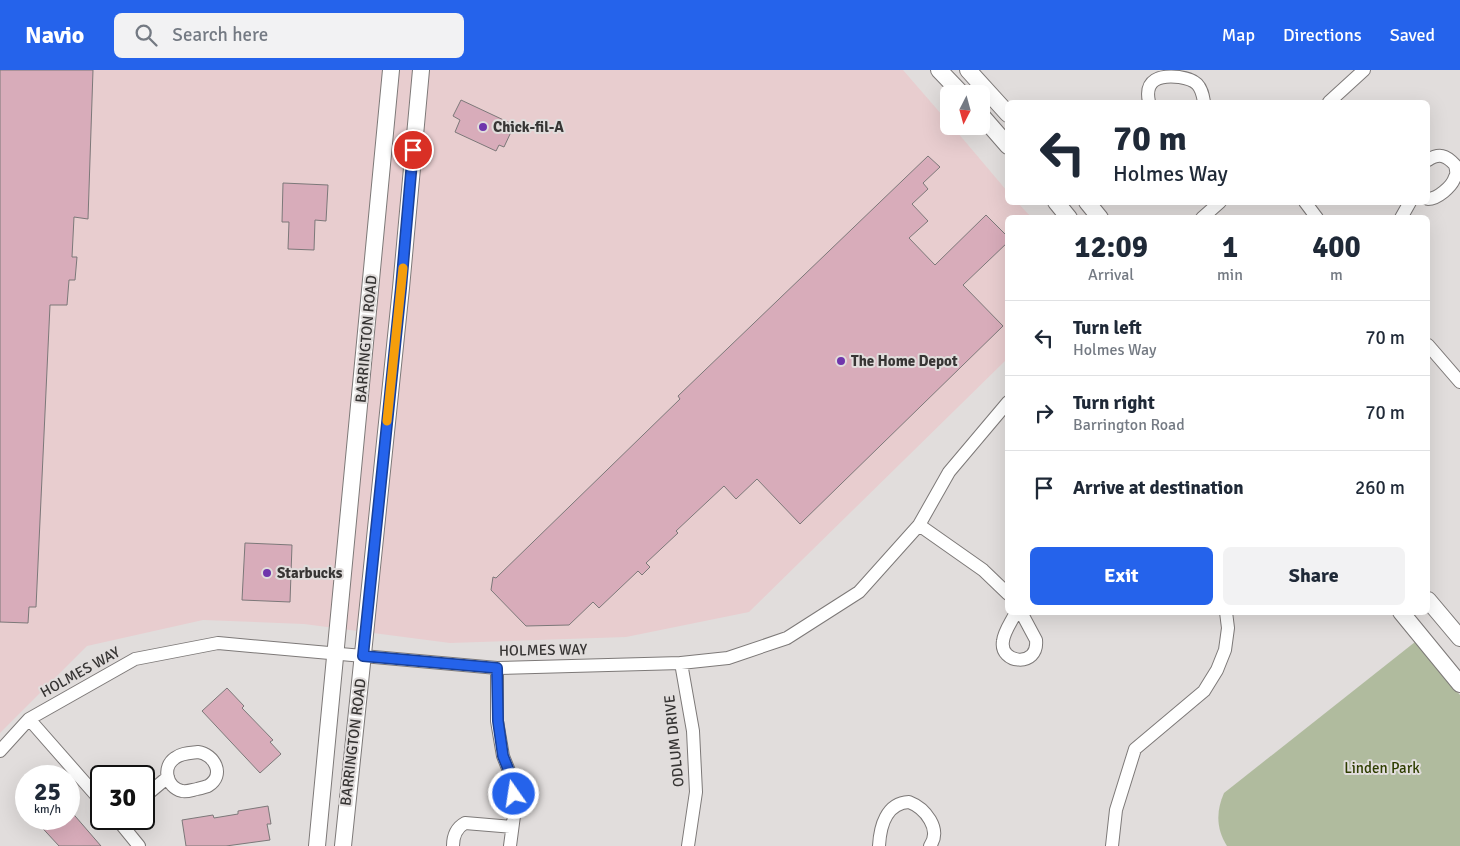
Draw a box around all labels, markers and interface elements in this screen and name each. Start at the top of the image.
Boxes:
search box [114,13,464,58]
text: Navio [25,20,84,50]
icon: search [132,21,160,49]
text: Search here [172,23,268,47]
text: Map [1222,24,1255,46]
text: Directions [1283,24,1362,46]
text: Saved [1390,24,1435,46]
north arrow [940,85,990,135]
map controls [940,85,990,135]
text: 70 m [1113,117,1187,160]
place label: Chick-fil-A [493,118,564,136]
icon: left [1030,120,1095,185]
marker: Chick-fil-A [477,121,489,133]
pin [392,129,434,171]
icon: arrive [399,136,427,164]
text: Holmes Way [1113,160,1228,187]
text: 12:09 [1074,229,1148,266]
text: 1 [1222,229,1238,266]
text: 400 [1312,229,1361,266]
text: Arrival [1088,265,1134,285]
text: min [1217,265,1243,285]
text: m [1330,265,1343,285]
street label: BARRINGTON ROAD [351,274,381,404]
text: Turn left [1073,316,1142,340]
icon: left [1030,324,1058,352]
text: 70 m [1365,326,1405,350]
text: Holmes Way [1073,340,1157,360]
place label: The Home Depot [851,352,958,370]
marker: The Home Depot [835,355,847,367]
text: Turn right [1073,391,1155,415]
icon: right [1030,399,1058,427]
text: 70 m [1365,401,1405,425]
text: Barrington Road [1073,415,1185,435]
icon: arrive [1030,474,1058,502]
text: Arrive at destination [1073,476,1244,500]
text: 260 m [1355,476,1405,500]
button: Exit [1030,547,1213,605]
button: Share [1223,547,1405,605]
place label: Starbucks [277,564,343,582]
marker: Starbucks [261,567,273,579]
street label: HOLMES WAY [499,640,588,660]
street label: HOLMES WAY [37,643,123,701]
street label: BARRINGTON ROAD [336,677,370,807]
street label: ODLUM DRIVE [660,694,688,788]
park label: Linden Park [1344,759,1420,777]
speed limit sign: 30 [90,765,155,830]
position arrow [487,767,539,819]
text: 25 [34,776,61,807]
text: km/h [34,802,61,817]

